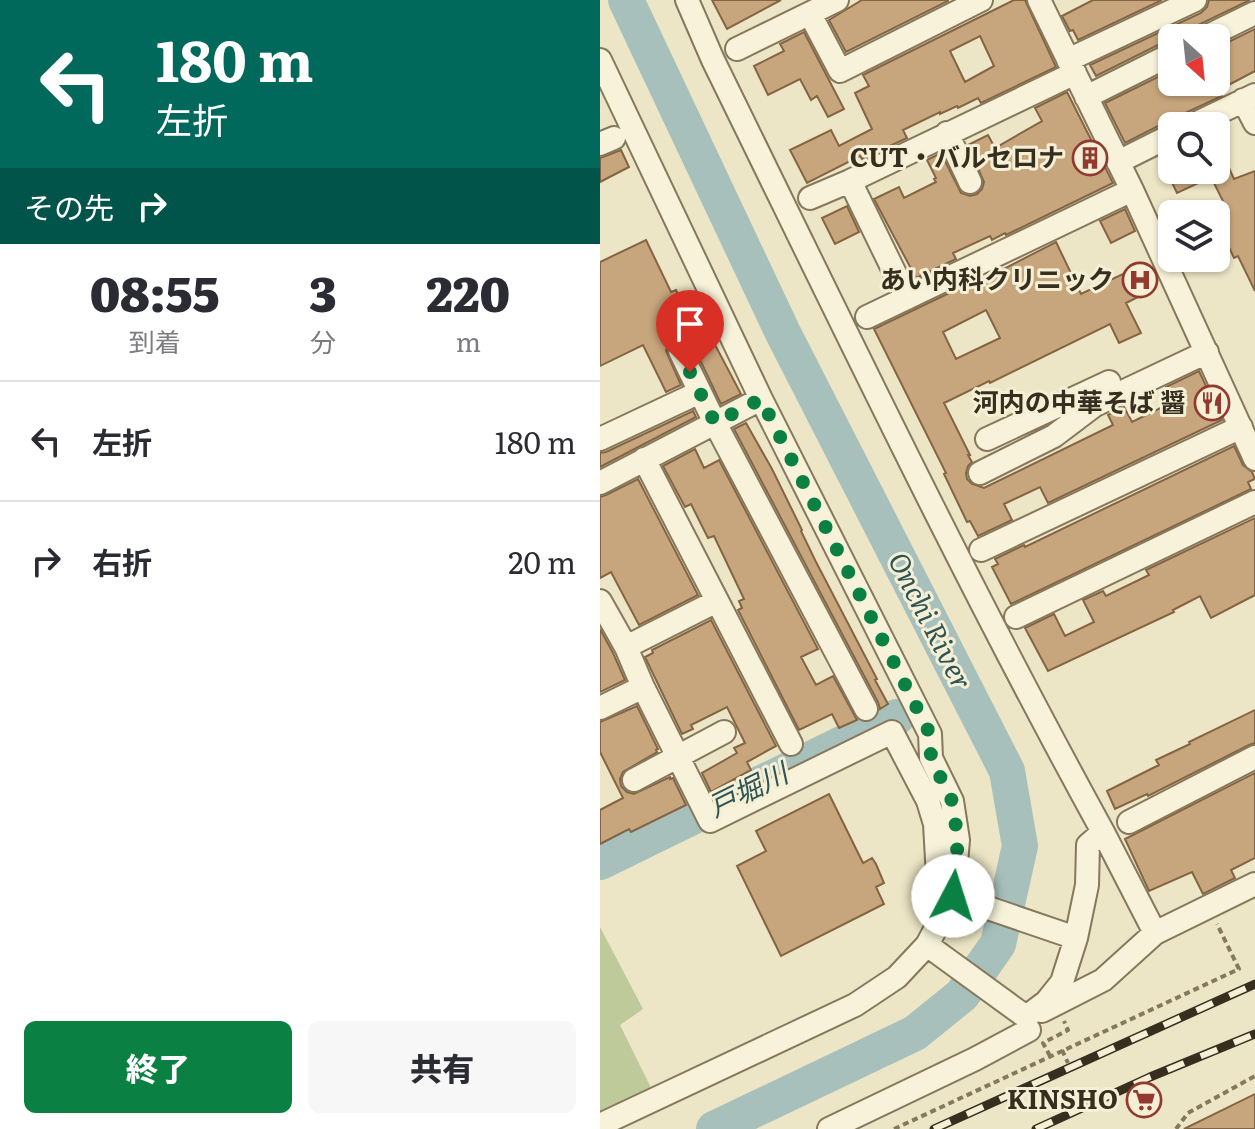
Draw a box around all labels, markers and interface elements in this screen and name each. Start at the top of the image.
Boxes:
text: 180 m [156,16,314,99]
north arrow [1158,24,1230,96]
map controls [1158,24,1230,272]
icon: left [24,32,128,136]
text: 左折 [156,92,228,145]
button: search [1158,112,1230,184]
place label: CUT・バルセロナ [850,136,1064,175]
building icon: CUT・バルセロナ [1071,139,1109,177]
text: その先 [24,184,114,228]
icon: right [130,184,174,228]
button: layers [1158,200,1230,272]
text: 08:55 [90,256,220,327]
text: 3 [309,256,337,327]
text: 220 [426,256,510,327]
place label: あい内科クリニック [880,258,1114,297]
hospital icon: あい内科クリニック [1121,261,1159,299]
pin [656,290,724,372]
icon: arrive [668,302,712,346]
text: 到着 [129,321,181,360]
text: 分 [310,321,336,360]
text: m [456,321,481,360]
place label: 河内の中華そば 醤 [973,381,1186,420]
restaurant icon: 河内の中華そば 醤 [1193,384,1231,422]
icon: left [24,419,68,463]
text: 左折 [92,419,152,463]
text: 180 m [495,419,576,463]
icon: right [24,539,68,583]
text: 右折 [92,539,152,583]
text: 20 m [508,539,576,583]
water label: Onchi River [879,544,984,696]
water label: 戸堀川 [700,750,797,825]
position arrow [911,854,995,938]
button: 終了 [24,1021,292,1113]
button: 共有 [308,1021,576,1113]
place label: KINSHO [1007,1078,1118,1117]
supermarket icon: KINSHO [1125,1081,1163,1119]

